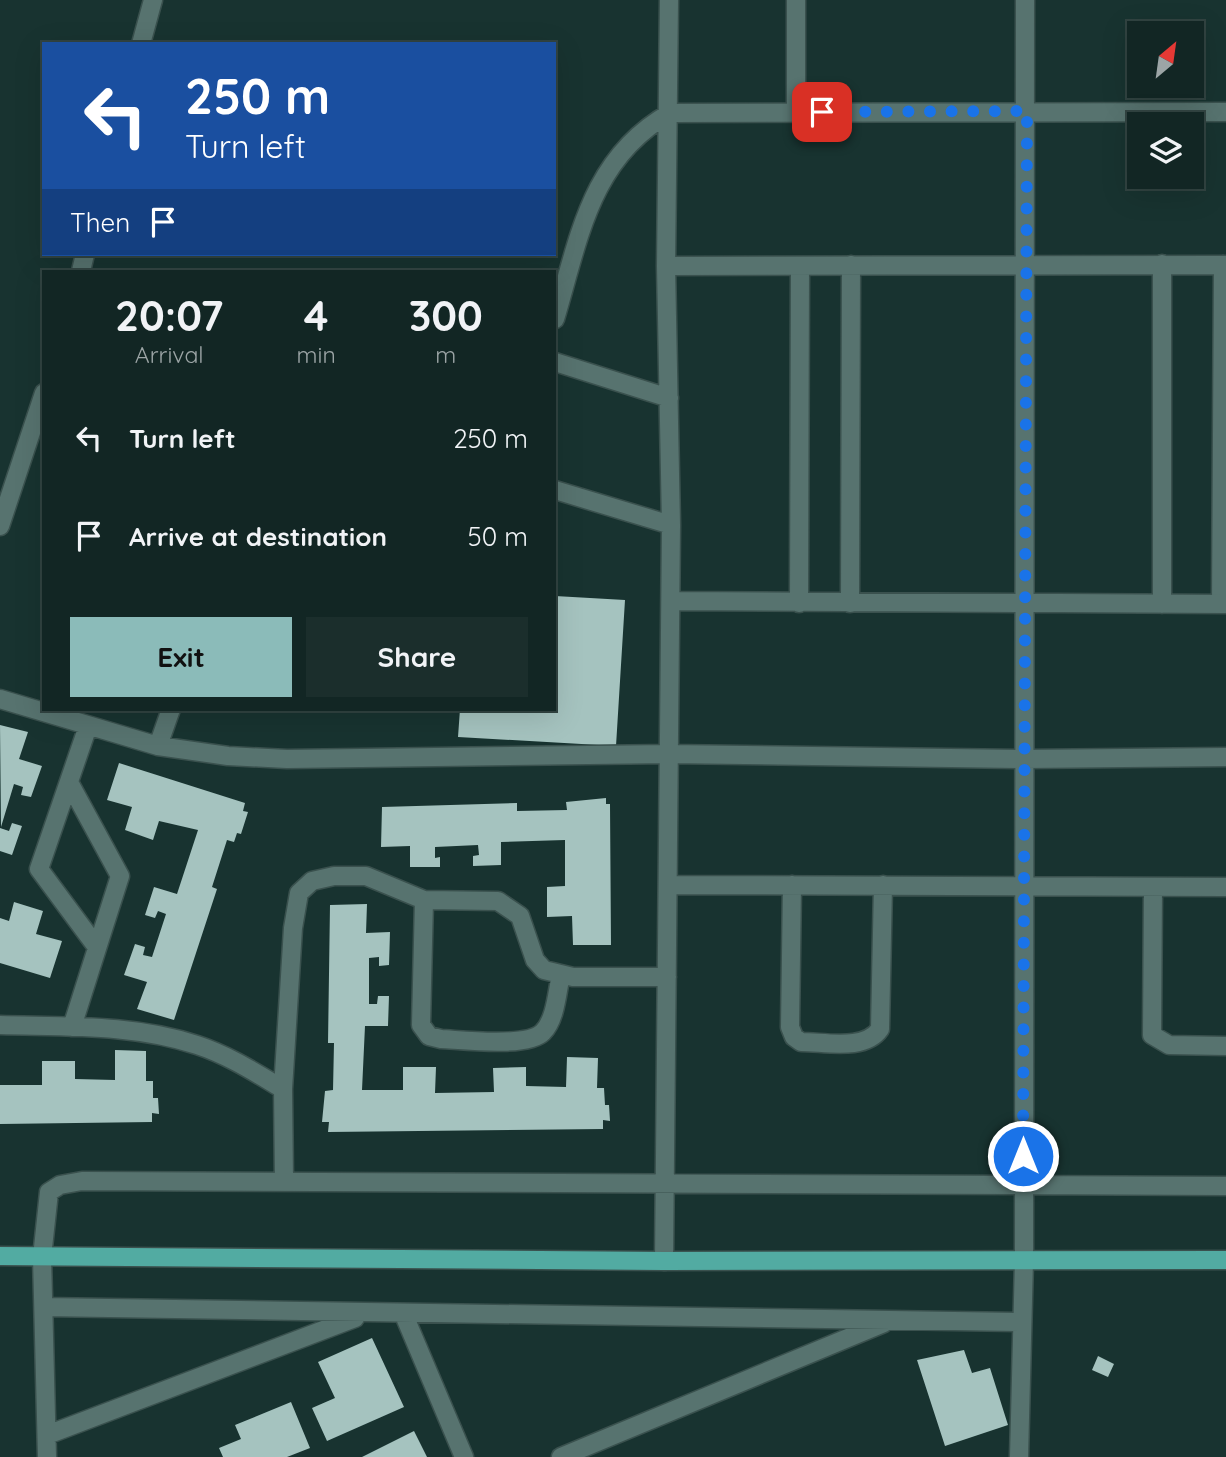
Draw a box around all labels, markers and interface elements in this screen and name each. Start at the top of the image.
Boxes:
north arrow [1127,21,1204,98]
map controls [1127,21,1204,189]
text: 250 m [185,65,330,126]
icon: left [70,70,161,161]
pin [792,82,852,142]
icon: arrive [803,93,841,131]
button: layers [1127,112,1204,189]
text: Turn left [185,126,306,166]
icon: arrive [144,203,182,241]
text: Then [70,206,130,239]
text: 20:07 [115,289,223,342]
text: 4 [304,289,328,342]
text: 300 [409,289,483,342]
text: Arrival [135,340,204,369]
text: min [296,340,336,369]
text: m [435,340,456,369]
icon: left [70,419,108,457]
text: Turn left [129,422,236,455]
text: 250 m [453,422,528,455]
icon: arrive [70,517,108,555]
text: Arrive at destination [129,520,387,553]
text: 50 m [468,520,528,553]
button: Exit [70,617,292,697]
button: Share [306,617,528,697]
position arrow [986,1119,1060,1193]

